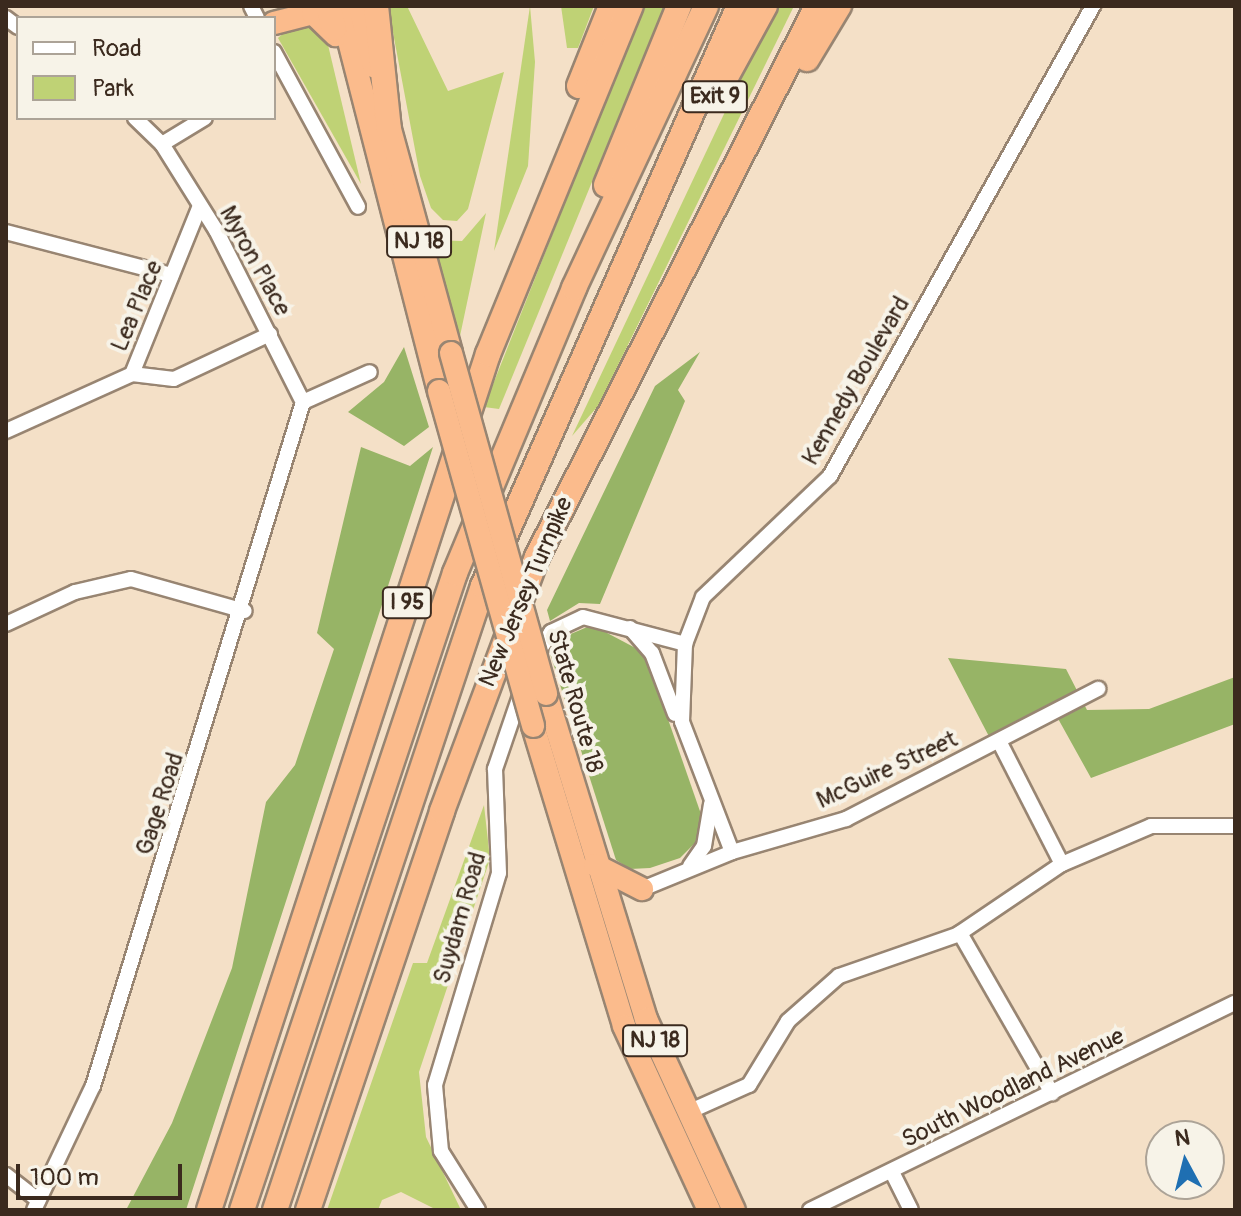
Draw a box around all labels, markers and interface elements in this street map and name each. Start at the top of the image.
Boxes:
legend [16,16,276,120]
text: Road [92,34,142,63]
text: Park [92,74,134,103]
road number: Exit 9 [681,79,749,115]
street label: Myron Place [213,201,297,321]
road number: NJ 18 [385,224,453,260]
street label: Lea Place [105,256,169,356]
street label: Kennedy Boulevard [796,292,916,470]
street label: New Jersey Turnpike [473,493,579,691]
road number: I 95 [381,585,433,621]
street label: State Route 18 [541,626,609,776]
street label: McGuire Street [812,725,962,815]
street label: Gage Road [130,749,190,859]
street label: Suydam Road [427,849,493,987]
street label: South Woodland Avenue [897,1022,1129,1154]
road number: NJ 18 [621,1023,689,1059]
north arrow [1145,1120,1225,1200]
text: N [1173,1123,1191,1153]
scale bar [20,1148,186,1198]
text: 100 m [30,1163,99,1192]

